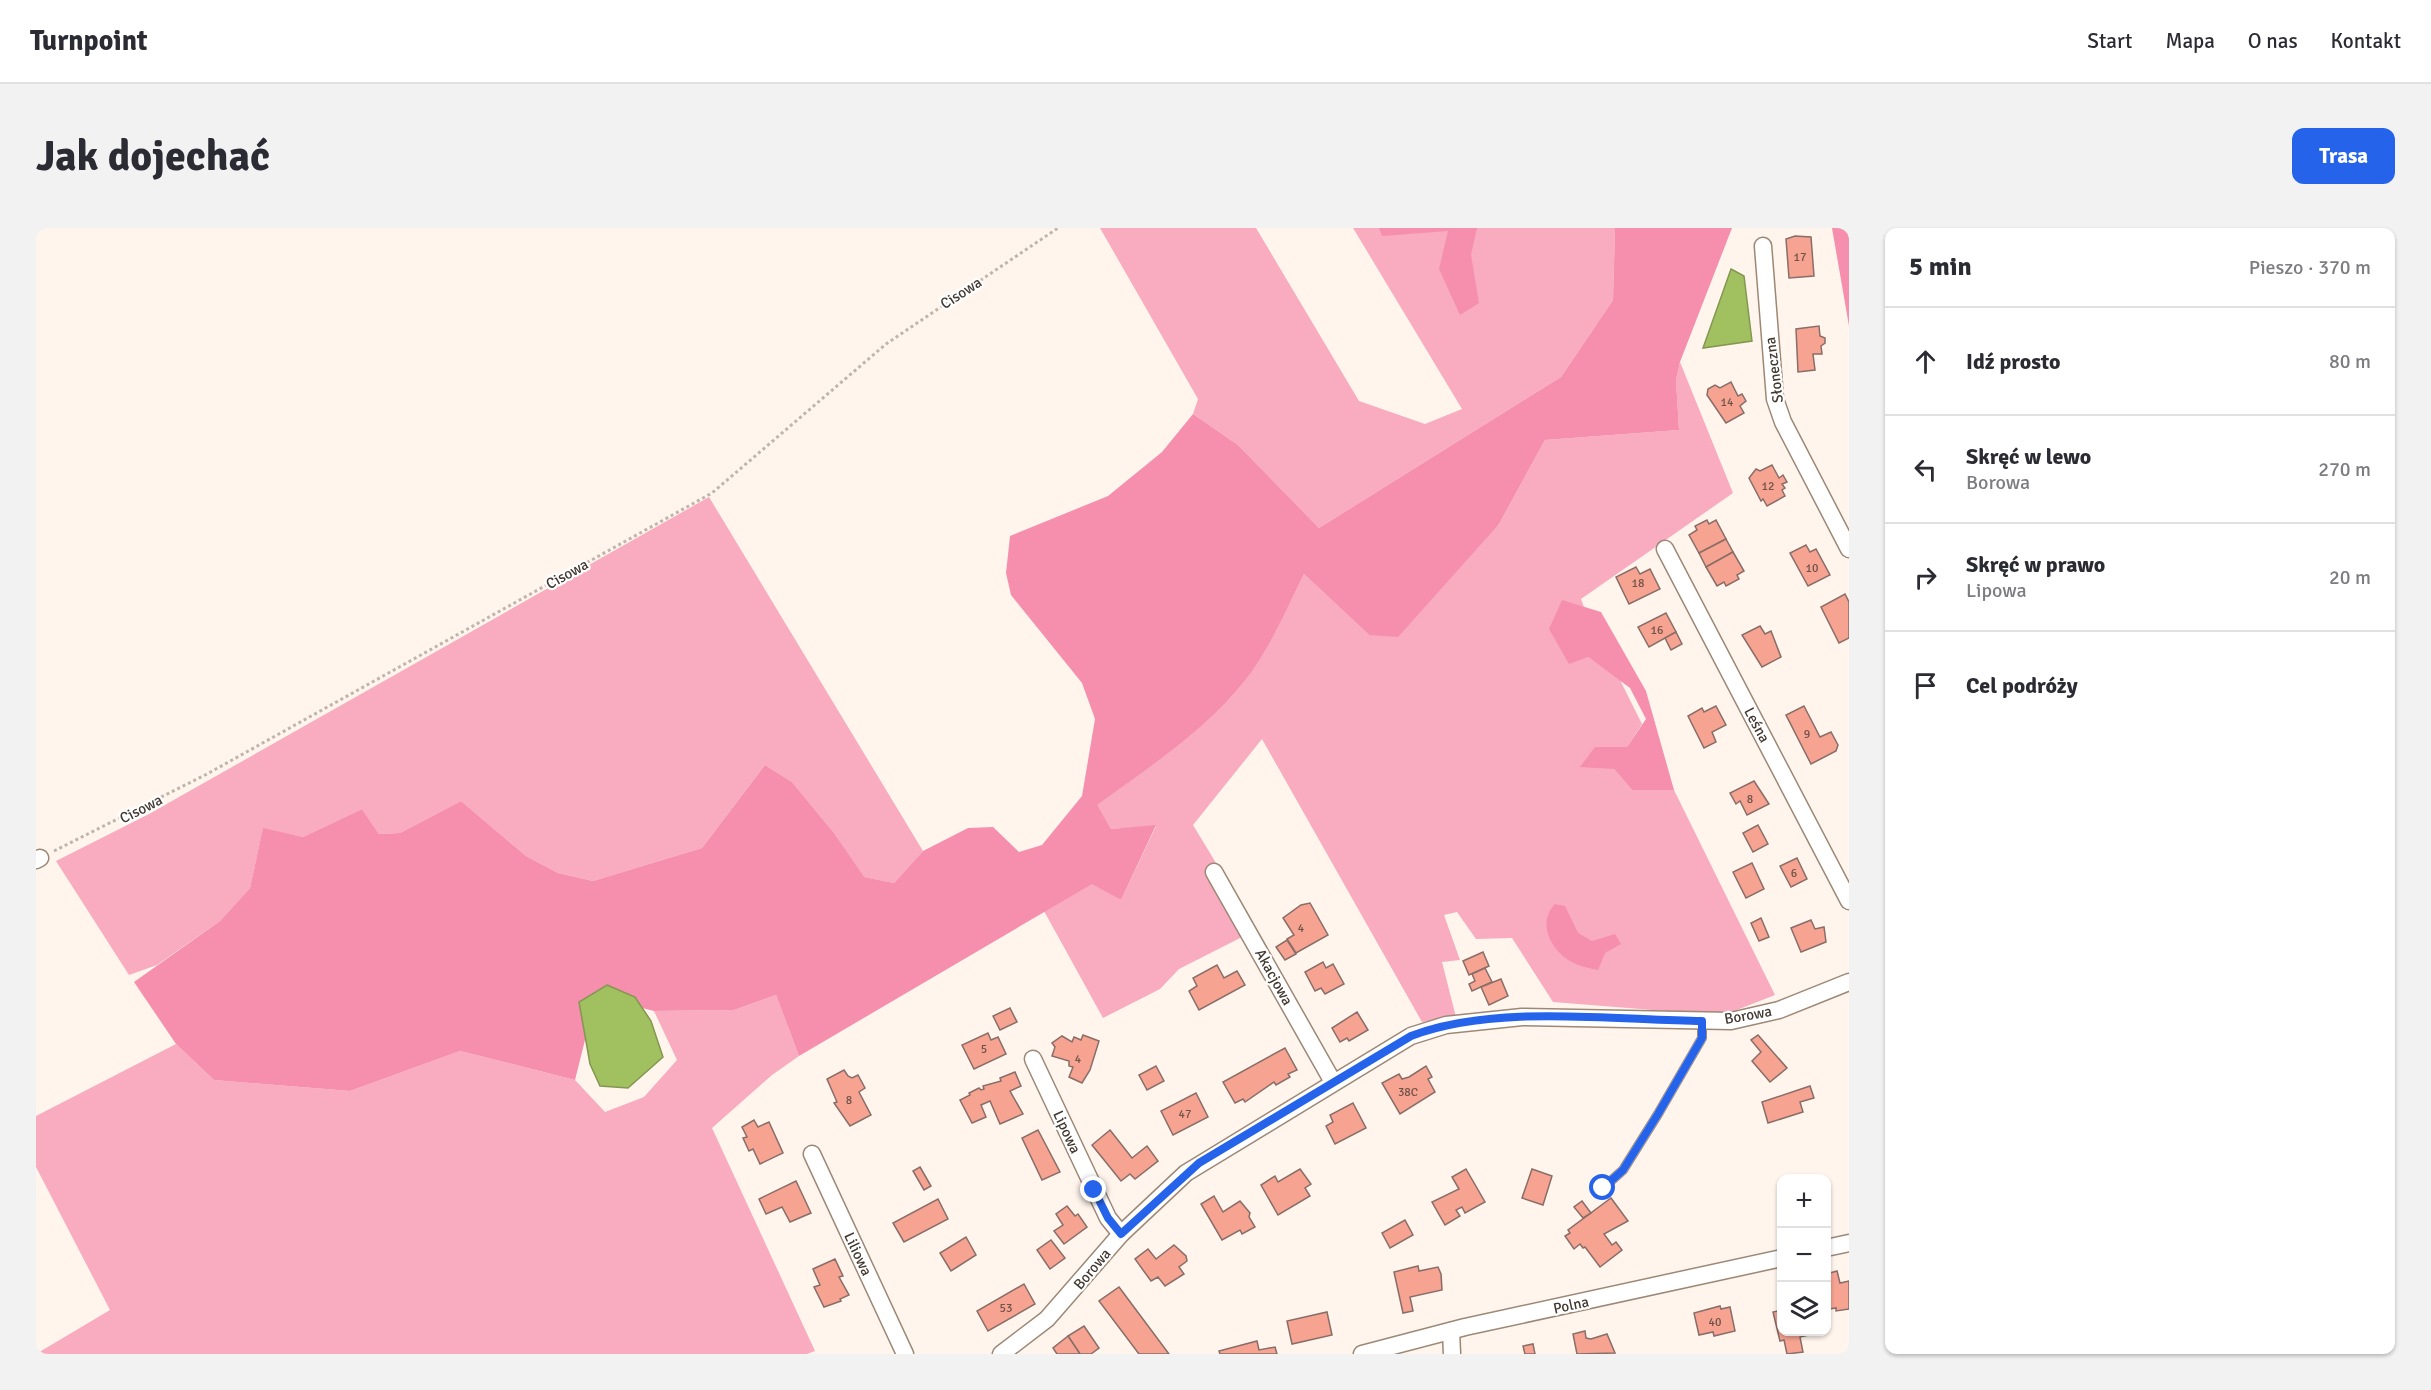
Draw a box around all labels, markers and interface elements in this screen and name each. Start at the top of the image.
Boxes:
text: Turnpoint [30,24,147,58]
text: Start [2087,28,2132,54]
text: Mapa [2165,28,2215,54]
text: O nas [2248,28,2298,54]
text: Kontakt [2331,28,2401,54]
button: Trasa [2292,128,2395,184]
text: Jak dojechać [36,131,270,182]
house number: 17 [1794,250,1806,265]
text: 5 min [1909,251,1972,283]
text: Pieszo · 370 m [2249,255,2371,280]
street label: Cisowa [937,273,985,313]
street label: Słoneczna [1761,336,1787,404]
icon: ahead [1909,345,1942,378]
text: Idź prosto [1966,348,2061,375]
text: 80 m [2329,349,2371,374]
house number: 14 [1721,395,1734,410]
text: Skręć w lewo [1966,443,2091,470]
icon: left [1909,453,1942,486]
text: 270 m [2318,457,2371,482]
text: Borowa [1966,470,2030,495]
house number: 12 [1762,479,1774,494]
text: Skręć w prawo [1966,551,2105,578]
street label: Cisowa [543,555,591,593]
house number: 10 [1806,561,1818,576]
icon: right [1909,561,1942,594]
text: 20 m [2329,565,2371,590]
house number: 18 [1632,576,1644,591]
text: Lipowa [1966,578,2027,603]
house number: 16 [1651,623,1663,638]
icon: arrive [1909,669,1942,702]
text: Cel podróży [1966,672,2078,699]
street label: Leśna [1740,704,1774,746]
house number: 9 [1804,727,1810,742]
street label: Cisowa [117,791,165,827]
house number: 8 [1747,792,1753,807]
house number: 6 [1791,866,1797,881]
house number: 4 [1298,921,1305,936]
street label: Akacjowa [1251,946,1297,1008]
street label: Borowa [1723,1002,1773,1028]
house number: 5 [981,1042,987,1057]
house number: 4 [1075,1052,1082,1067]
house number: 38C [1398,1085,1418,1100]
house number: 8 [846,1093,852,1108]
house number: 47 [1179,1107,1191,1122]
street label: Lipowa [1049,1108,1085,1156]
route start [1589,1174,1615,1200]
map controls [1777,1174,1831,1336]
button: + [1777,1174,1831,1228]
route end [1080,1176,1106,1202]
button: − [1777,1228,1831,1282]
street label: Liliowa [840,1229,876,1279]
street label: Borowa [1070,1245,1114,1293]
button: layers [1777,1282,1831,1336]
street label: Polna [1551,1292,1591,1318]
house number: 53 [1000,1301,1012,1316]
house number: 40 [1709,1315,1721,1330]

